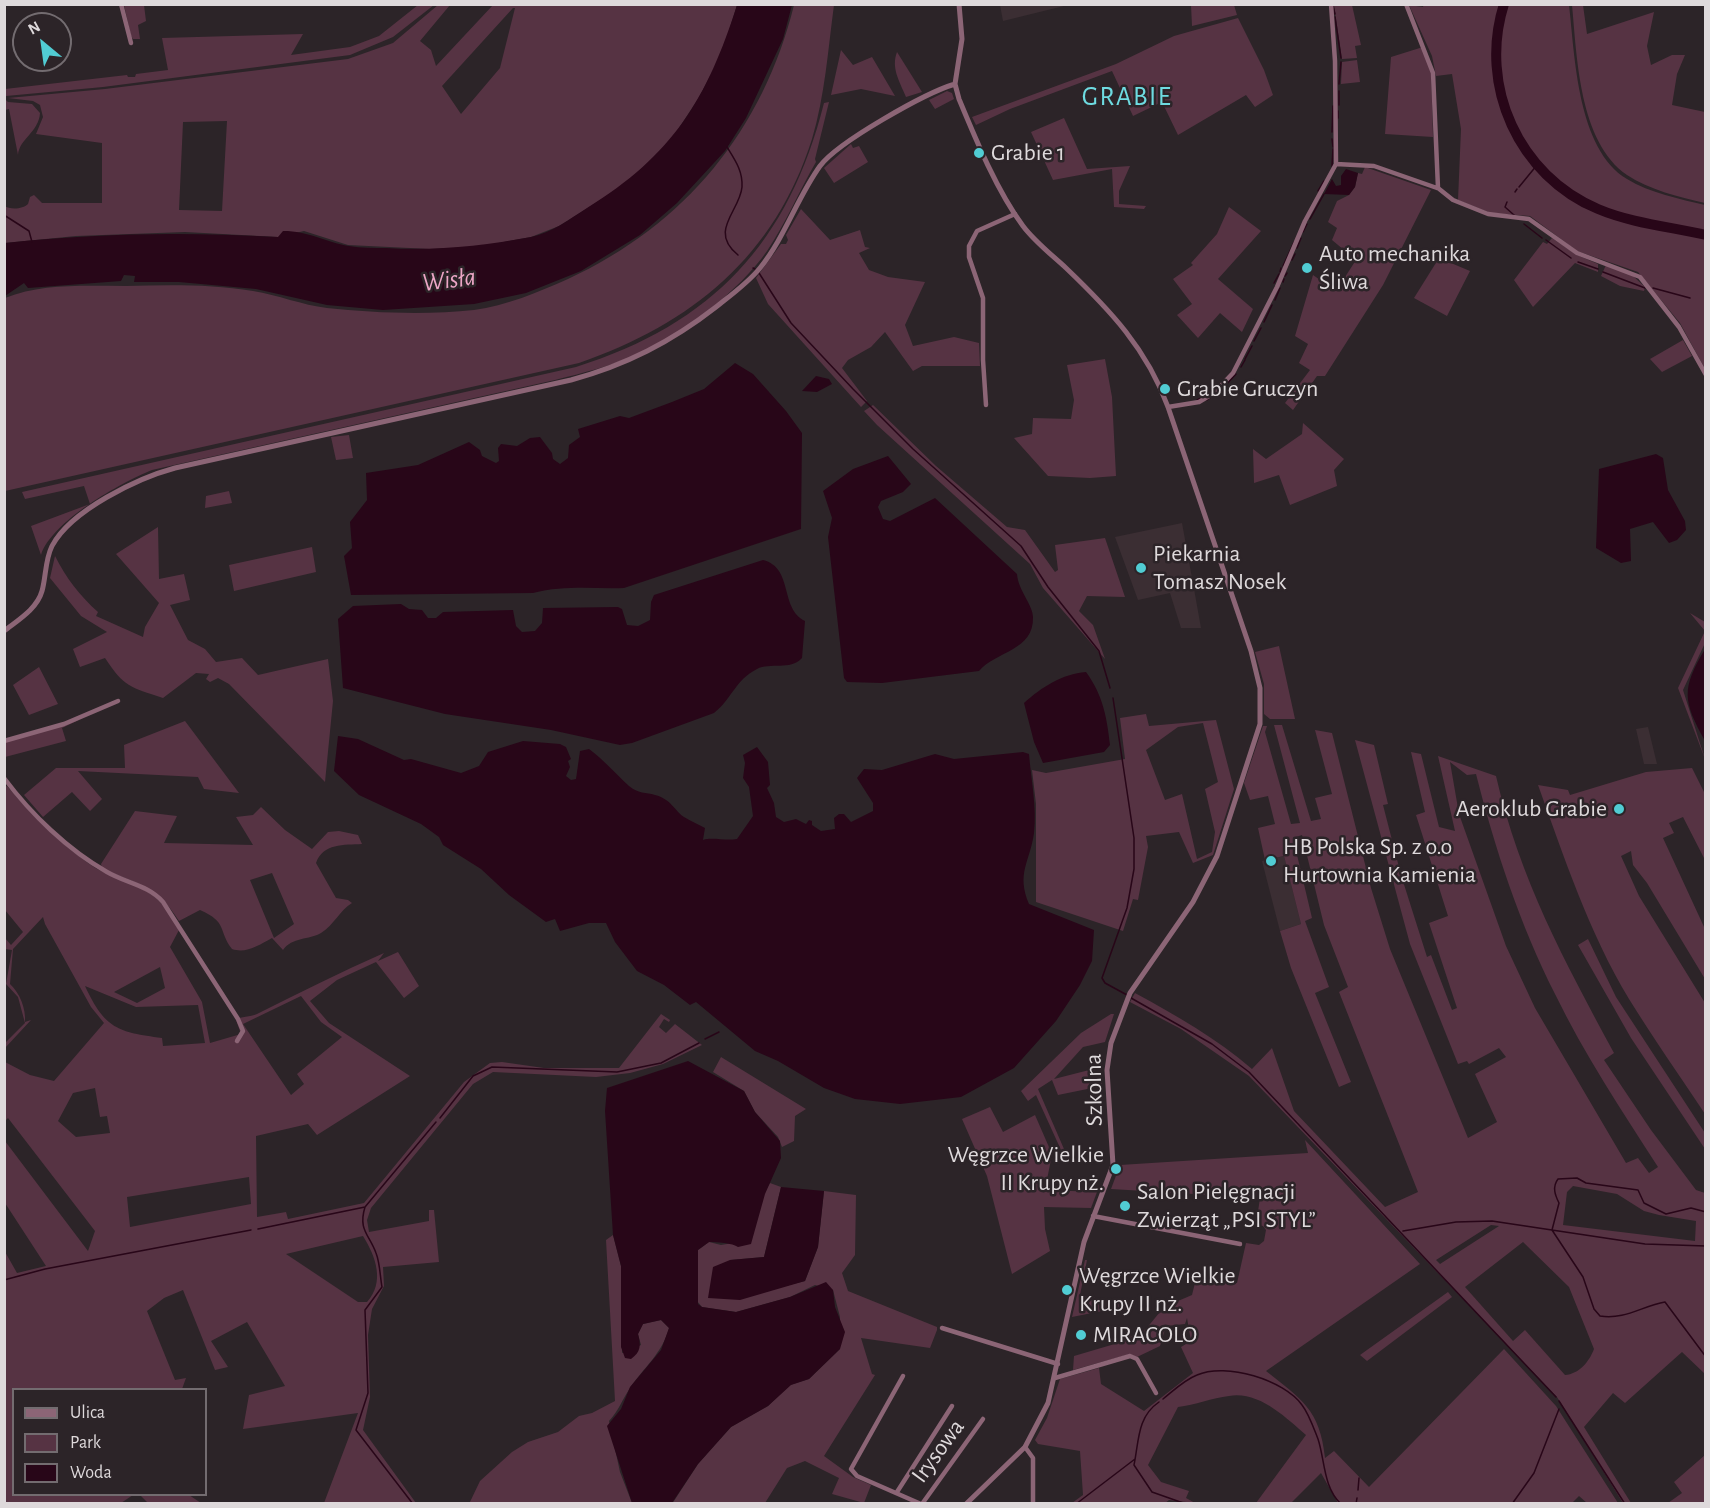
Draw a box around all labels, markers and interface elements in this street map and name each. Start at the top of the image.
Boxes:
north arrow [12,12,72,72]
text: N [25,18,43,38]
district label: GRABIE [1082,81,1172,113]
place label: Grabie 1 [991,139,1065,167]
marker: Grabie 1 [972,146,986,160]
place label: Auto mechanika Śliwa [1319,240,1470,296]
water label: Wisła [420,261,478,299]
marker: Auto mechanika Śliwa [1300,261,1314,275]
place label: Grabie Gruczyn [1177,375,1318,403]
marker: Grabie Gruczyn [1158,382,1172,396]
place label: Piekarnia Tomasz Nosek [1153,540,1286,596]
marker: Piekarnia Tomasz Nosek [1134,561,1148,575]
place label: Aeroklub Grabie [1456,795,1607,823]
marker: Aeroklub Grabie [1612,802,1626,816]
place label: HB Polska Sp. z o.o Hurtownia Kamienia [1283,833,1476,889]
marker: HB Polska Sp. z o.o Hurtownia Kamienia [1264,854,1278,868]
street label: Szkolna [1079,1053,1109,1127]
place label: Węgrzce Wielkie II Krupy nż. [947,1141,1104,1197]
marker: Węgrzce Wielkie II Krupy nż. [1109,1162,1123,1176]
place label: Salon Pielęgnacji Zwierząt „PSI STYL” [1137,1178,1316,1234]
marker: Salon Pielęgnacji Zwierząt „PSI STYL” [1118,1199,1132,1213]
place label: Węgrzce Wielkie Krupy II nż. [1079,1262,1236,1318]
marker: Węgrzce Wielkie Krupy II nż. [1060,1283,1074,1297]
place label: MIRACOLO [1093,1321,1197,1349]
marker: MIRACOLO [1074,1328,1088,1342]
legend [12,1388,207,1496]
text: Ulica [70,1404,105,1422]
street label: Irysowa [905,1414,971,1488]
text: Park [70,1434,101,1452]
text: Woda [70,1464,112,1482]

